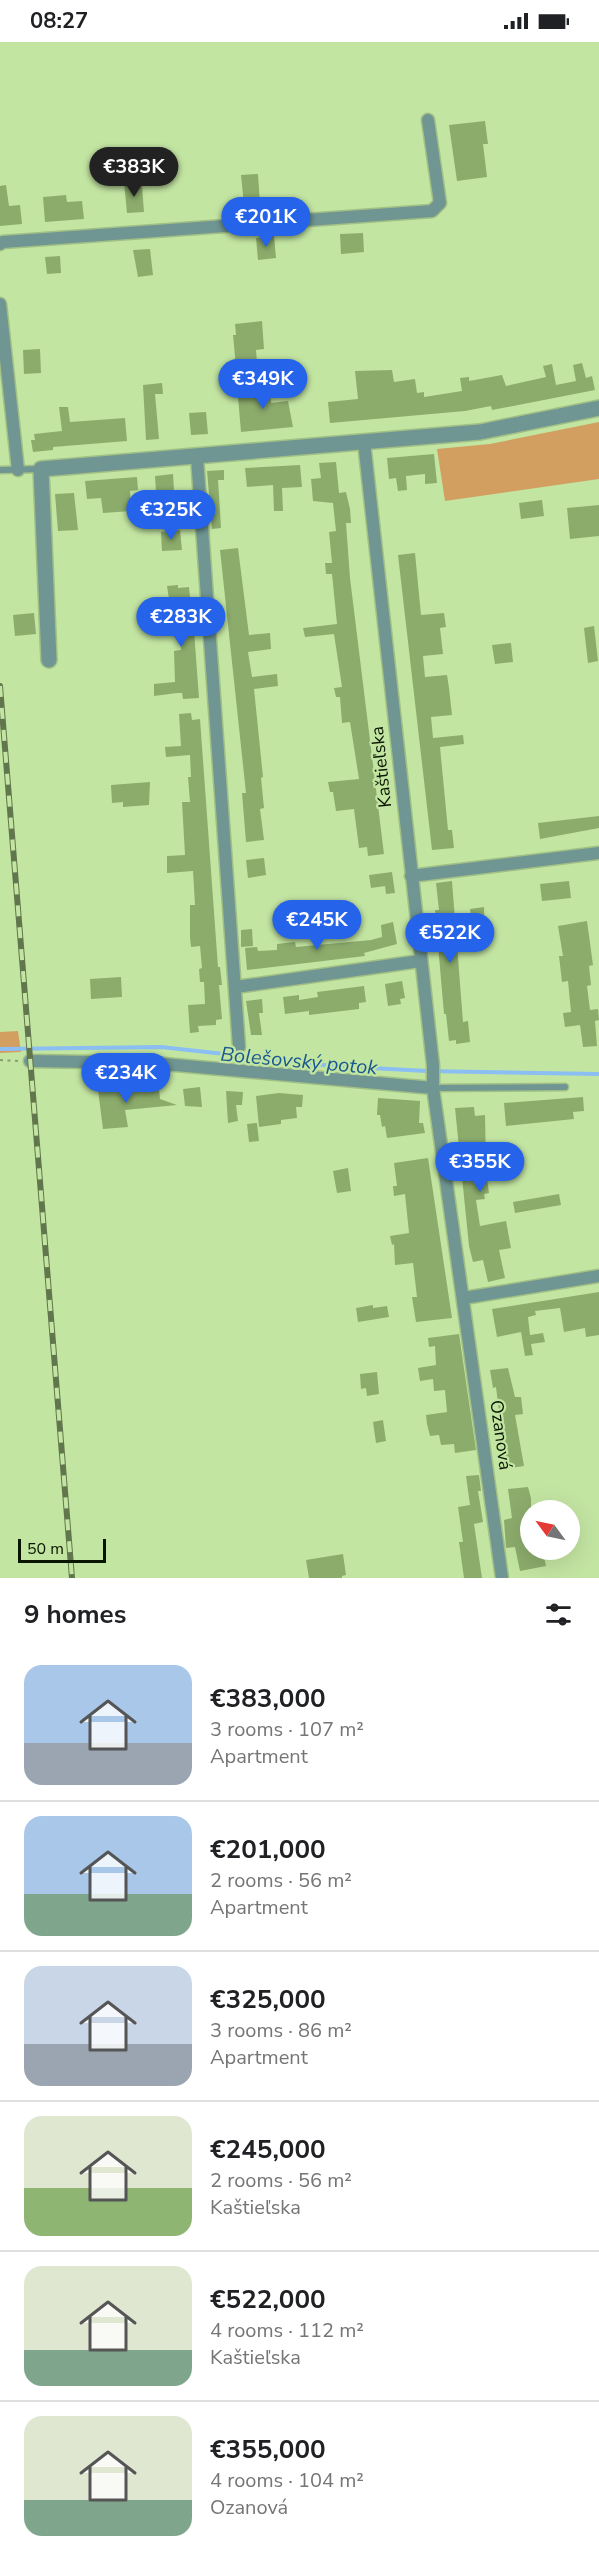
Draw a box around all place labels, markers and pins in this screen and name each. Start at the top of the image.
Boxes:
pin: €383K [92,147,176,198]
pin: €201K [224,197,308,248]
pin: €349K [221,359,305,410]
pin: €325K [129,490,213,541]
pin: €283K [139,597,223,648]
pin: €245K [275,900,359,951]
pin: €522K [408,913,492,964]
pin: €234K [84,1053,168,1104]
pin: €355K [438,1142,522,1193]

